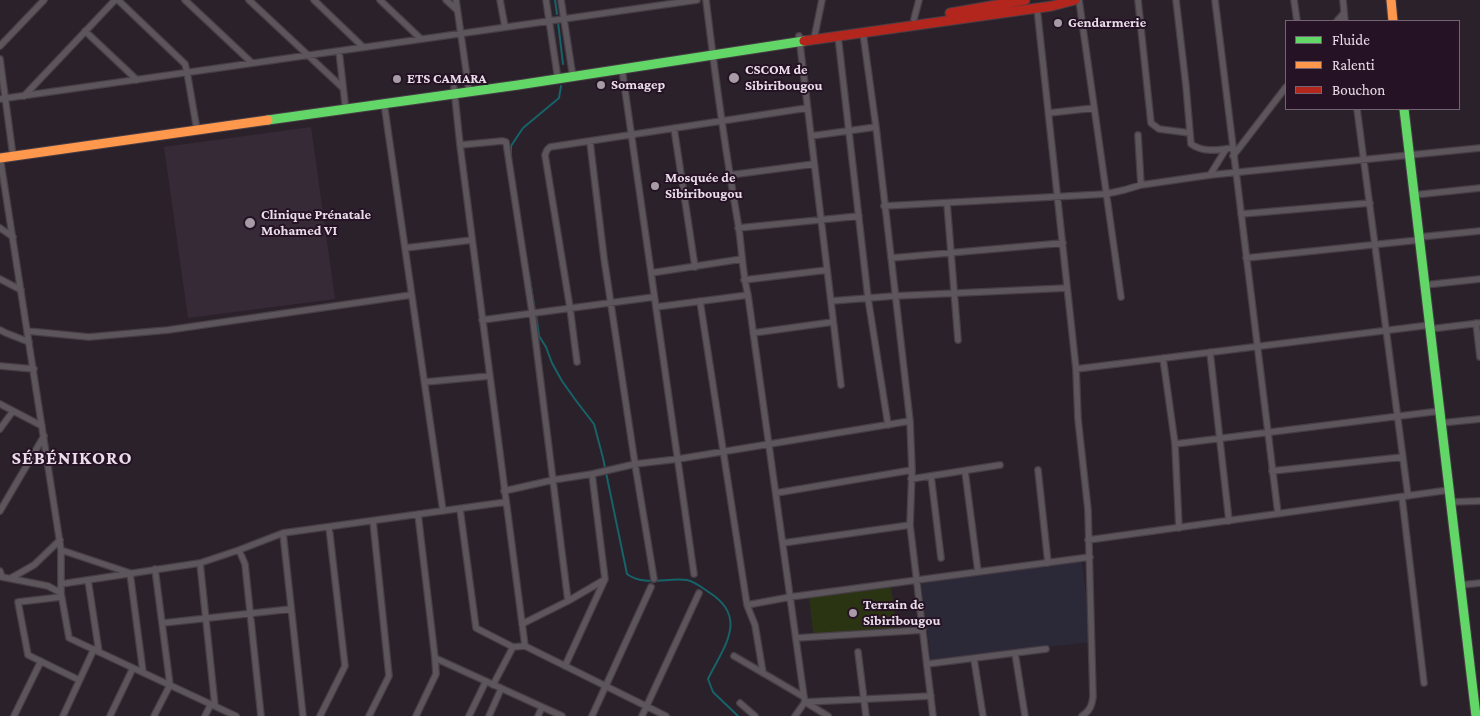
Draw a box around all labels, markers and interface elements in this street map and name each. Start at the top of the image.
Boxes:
place label: Gendarmerie [1068,15,1146,31]
marker: Gendarmerie [1052,17,1064,29]
legend [1285,20,1460,110]
text: Fluide [1332,32,1370,48]
text: Ralenti [1332,57,1375,73]
place label: CSCOM de Sibiribougou [745,62,822,94]
place label: ETS CAMARA [407,71,486,87]
marker: CSCOM de Sibiribougou [727,71,741,85]
marker: ETS CAMARA [391,73,403,85]
place label: Somagep [611,77,665,93]
marker: Somagep [595,79,607,91]
text: Bouchon [1332,82,1385,98]
place label: Mosquée de Sibiribougou [665,170,742,202]
marker: Mosquée de Sibiribougou [649,180,661,192]
place label: Clinique Prénatale Mohamed VI [261,207,371,240]
marker: Clinique Prénatale Mohamed VI [243,216,257,230]
district label: SÉBÉNIKORO [10,447,134,469]
place label: Terrain de Sibiribougou [863,597,940,630]
marker: Terrain de Sibiribougou [847,607,859,619]

